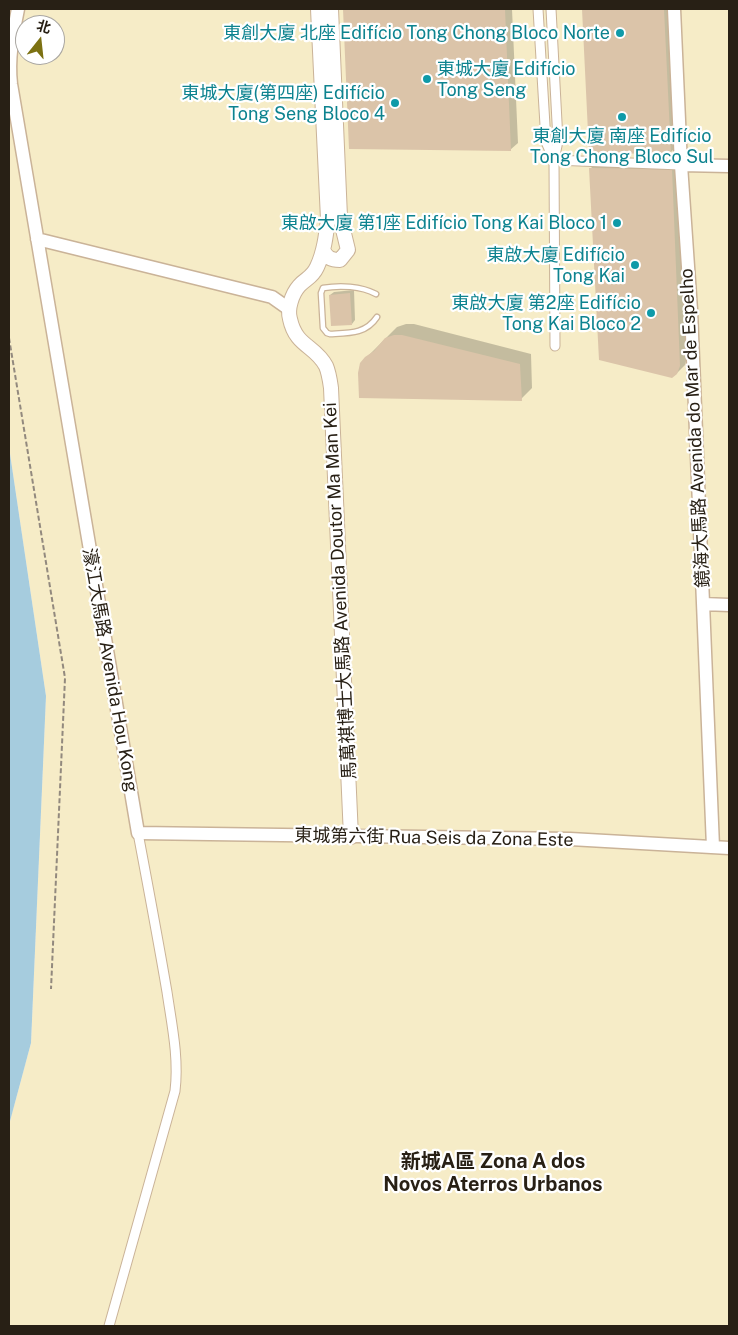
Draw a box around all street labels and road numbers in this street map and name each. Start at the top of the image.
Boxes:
street label: 鏡海大馬路 Avenida do Mar de Espelho [676,268,714,588]
street label: 馬萬祺博士大馬路 Avenida Doutor Ma Man Kei [319,402,361,780]
street label: 濠江大馬路 Avenida Hou Kong [78,546,142,794]
street label: 東城第六街 Rua Seis da Zona Este [294,825,574,851]

